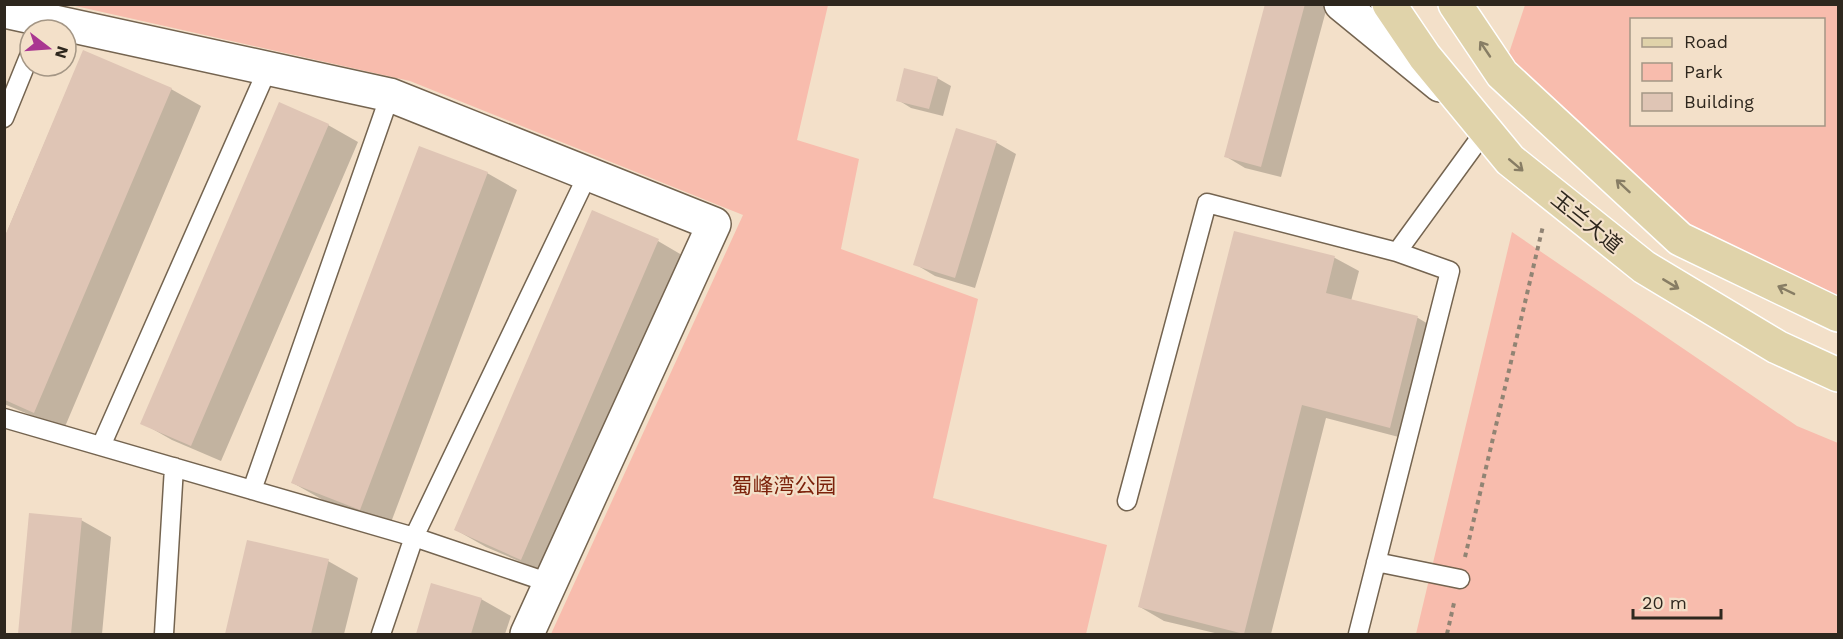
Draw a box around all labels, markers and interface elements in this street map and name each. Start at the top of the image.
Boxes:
north arrow [18,18,78,78]
legend [1630,18,1825,126]
text: Road [1684,31,1728,52]
one-way arrow [1479,41,1491,58]
text: N [51,44,73,61]
text: Park [1684,61,1723,82]
text: Building [1684,91,1754,112]
one-way arrow [1509,158,1524,172]
one-way arrow [1616,179,1631,193]
street label: 玉兰大道 [1546,186,1628,258]
one-way arrow [1662,278,1679,290]
one-way arrow [1777,284,1795,295]
park label: 蜀峰湾公园 [732,473,837,498]
scale bar [1633,582,1722,620]
text: 20 m [1642,592,1687,613]

